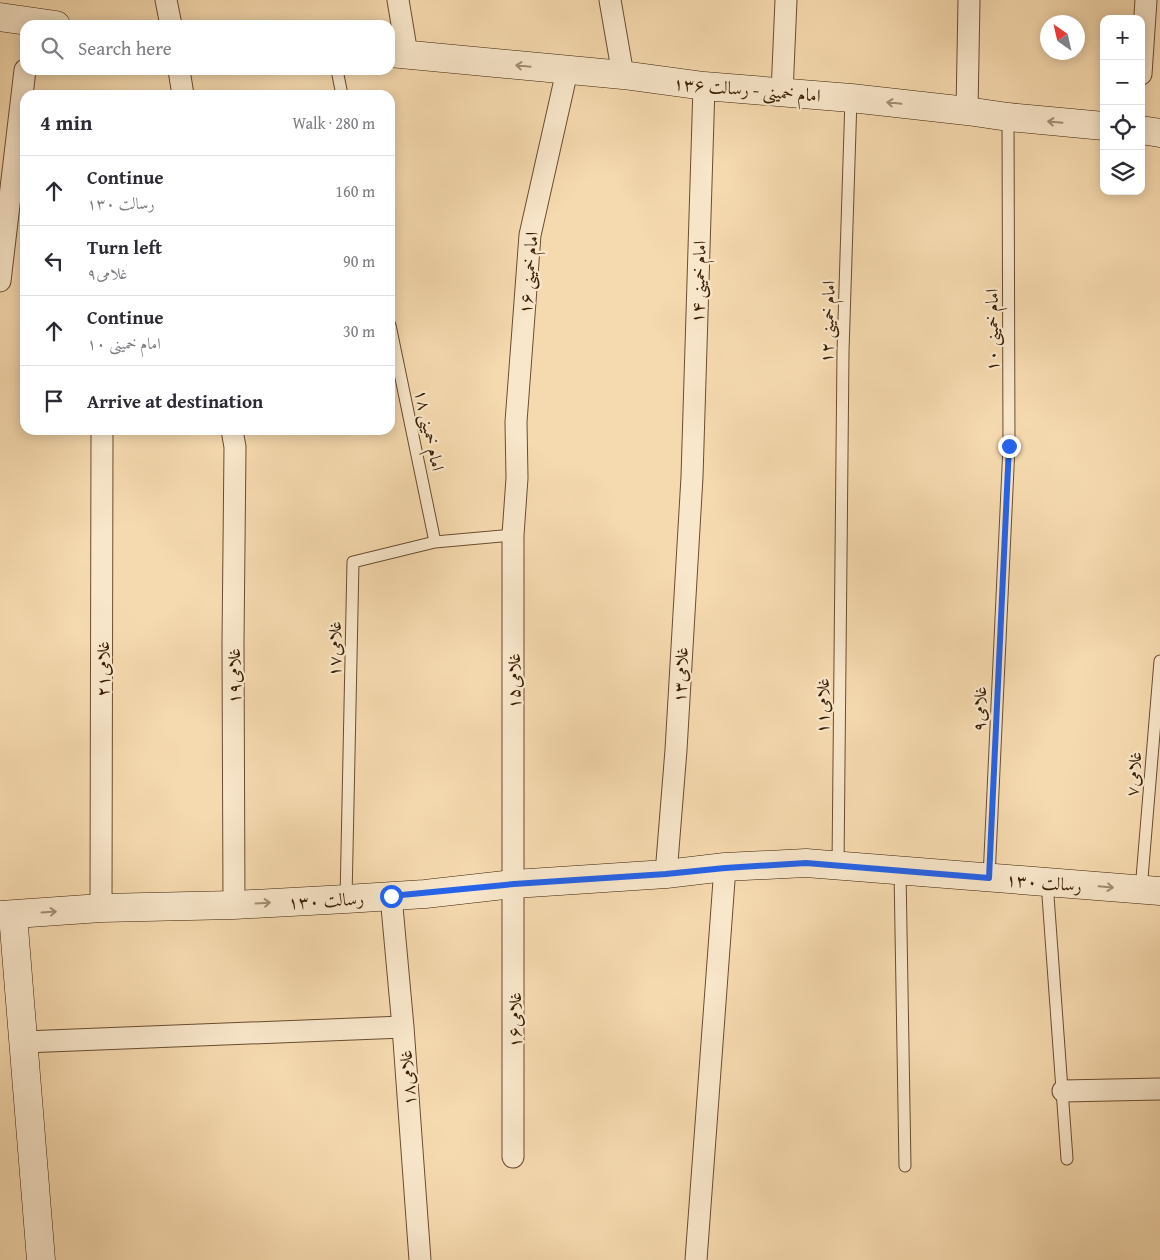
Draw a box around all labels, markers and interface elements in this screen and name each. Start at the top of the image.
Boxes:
north arrow [1040,15,1085,60]
map controls [1100,15,1145,195]
button: + [1100,15,1145,60]
search box [20,20,395,75]
icon: search [38,34,66,62]
text: Search here [78,34,172,62]
button: − [1100,60,1145,105]
one-way arrow [516,61,532,71]
street label: امام خمینی - رسالت ۱۳۶ [672,69,822,112]
one-way arrow [886,98,902,108]
button: locate [1100,105,1145,150]
text: 4 min [40,107,92,138]
text: Walk · 280 m [292,111,375,135]
one-way arrow [1048,117,1064,126]
button: layers [1100,150,1145,195]
text: Continue [87,163,164,191]
icon: ahead [40,177,68,205]
text: 160 m [335,179,375,203]
text: رسالت ۱۳۰ [87,191,155,215]
street label: امام خمینی ۱۶ [511,230,548,316]
text: Turn left [87,233,162,261]
street label: امام خمینی ۱۴ [683,240,716,324]
icon: left [40,247,68,275]
text: 90 m [343,249,375,273]
text: غلامی۹ [87,261,127,285]
street label: امام خمینی ۱۲ [812,280,845,364]
street label: امام خمینی ۱۰ [978,289,1008,371]
text: Continue [87,303,164,331]
icon: ahead [40,317,68,345]
text: 30 m [343,319,375,343]
text: امام خمینی ۱۰ [87,331,161,355]
icon: arrive [40,387,68,415]
text: Arrive at destination [87,387,263,415]
street label: امام خمینی ۱۸ [405,387,452,474]
route end [998,435,1021,458]
street label: غلامی۱۷ [320,621,348,677]
street label: غلامی۲۱ [89,641,116,697]
street label: غلامی۱۳ [665,646,695,704]
street label: غلامی۱۹ [220,648,247,704]
street label: غلامی۱۵ [500,653,527,709]
street label: غلامی۱۱ [808,678,836,734]
street label: غلامی۹ [965,686,993,732]
street label: غلامی۷ [1118,750,1148,798]
street label: رسالت ۱۳۰ [1005,865,1083,899]
one-way arrow [1098,882,1114,892]
street label: رسالت ۱۳۰ [287,885,365,915]
route start [380,885,403,908]
one-way arrow [255,899,271,908]
one-way arrow [40,907,56,917]
street label: غلامی۱۶ [501,992,528,1048]
street label: غلامی۱۸ [392,1049,422,1107]

